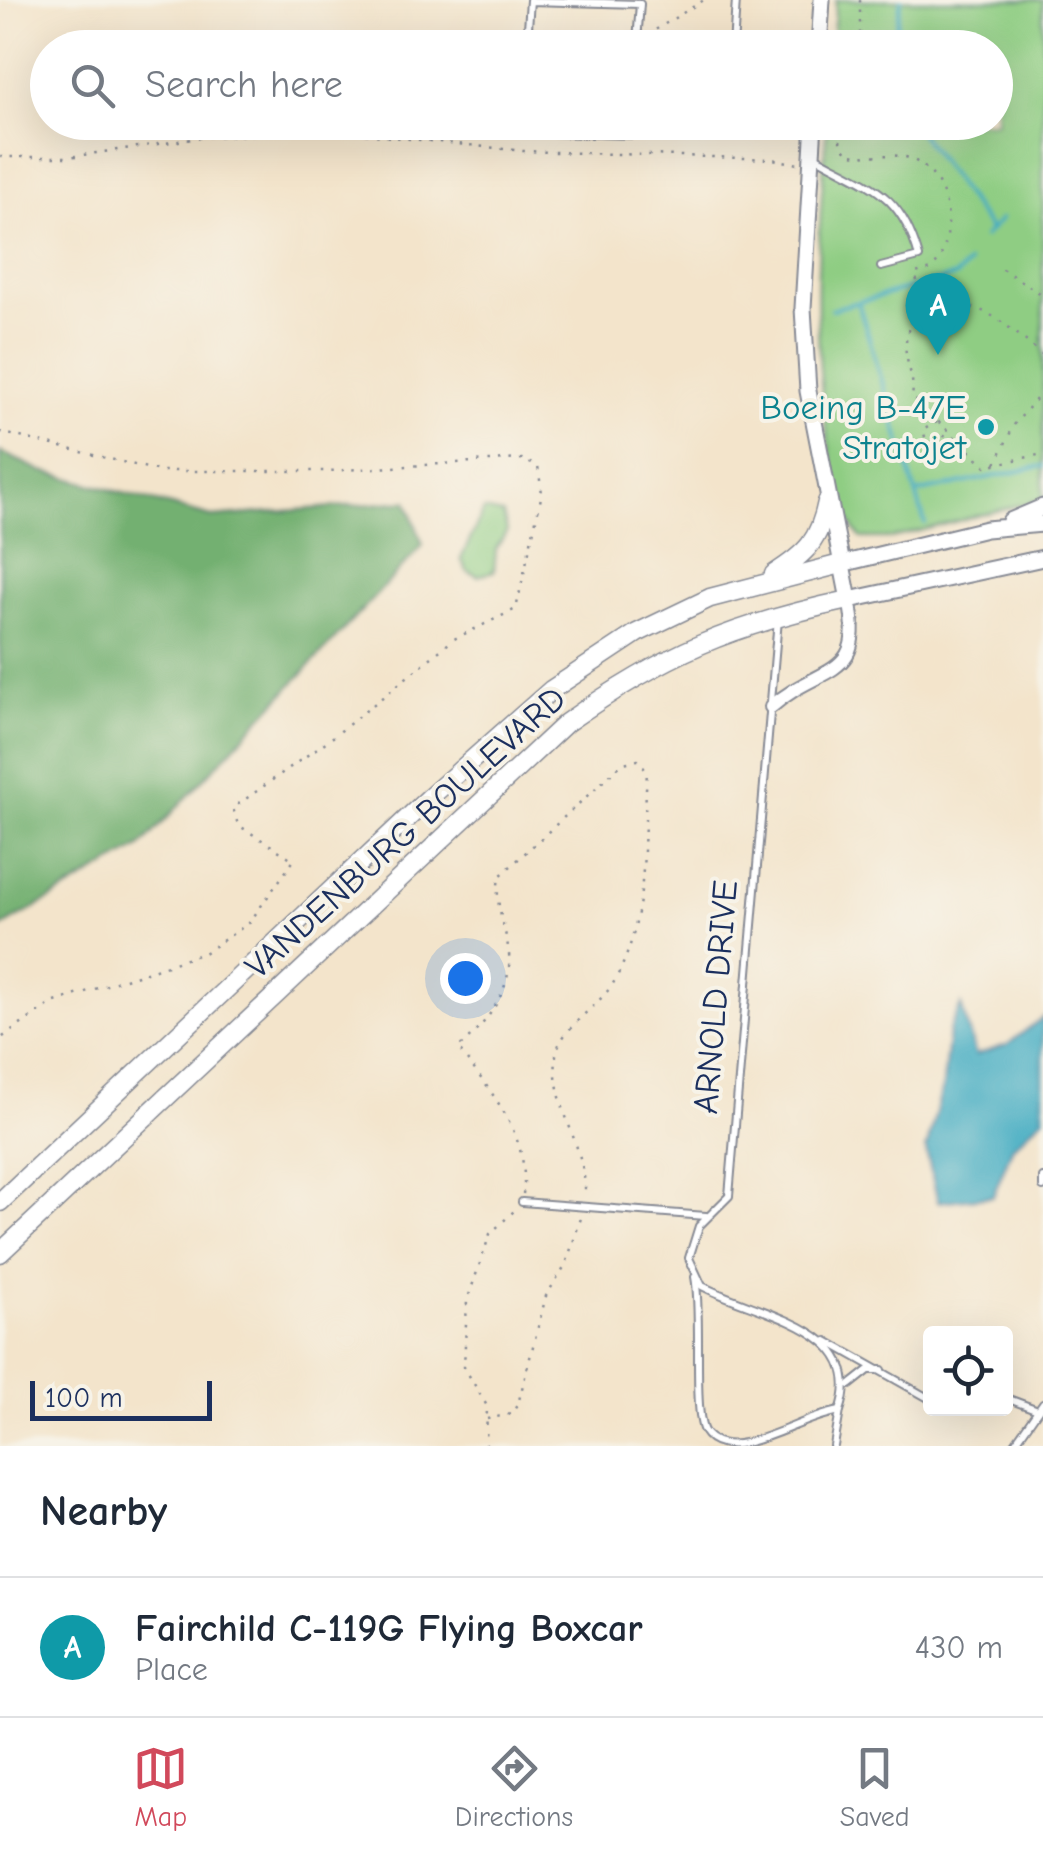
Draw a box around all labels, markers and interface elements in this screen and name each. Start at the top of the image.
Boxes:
search box [30,30,1013,140]
icon: search [65,58,120,113]
text: Search here [145,63,343,107]
pin: A [906,272,970,355]
place label: Boeing B-47E Stratojet [760,387,967,468]
marker: Boeing B-47E Stratojet [975,416,997,438]
street label: VANDENBURG BOULEVARD [237,678,574,987]
street label: ARNOLD DRIVE [685,878,746,1116]
your location [440,953,491,1004]
map controls [923,1326,1013,1416]
button: locate [923,1326,1013,1416]
scale bar [30,1376,212,1420]
text: 100 m [45,1382,123,1414]
text: Nearby [40,1487,167,1536]
text: Fairchild C-119G Flying Boxcar [135,1607,643,1651]
text: A [64,1629,81,1666]
text: 430 m [915,1629,1003,1666]
text: Place [135,1651,208,1688]
tab: Map [133,1741,188,1833]
tab: Directions [455,1741,573,1833]
tab: Saved [840,1741,910,1833]

